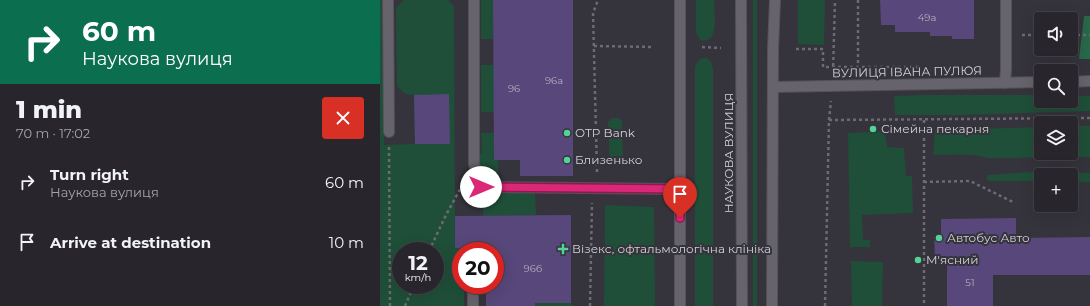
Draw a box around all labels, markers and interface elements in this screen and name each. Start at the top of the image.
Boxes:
house number: 49а [918,11,936,24]
map controls [1034,12,1078,212]
button: sound [1034,12,1078,56]
text: 60 m [82,14,156,48]
icon: right [16,16,68,68]
text: Наукова вулиця [82,48,233,70]
street label: ВУЛИЦЯ ІВАНА ПУЛЮЯ [832,63,982,80]
button: search [1034,64,1078,108]
house number: 96а [545,74,563,87]
house number: 96 [508,82,520,95]
street label: НАУКОВА ВУЛИЦЯ [721,93,736,213]
text: 1 min [16,95,82,124]
button: close [322,97,364,139]
button: layers [1034,116,1078,160]
place label: Сімейна пекарня [881,121,989,136]
marker: Сімейна пекарня [868,124,878,134]
text: 70 m · 17:02 [16,125,90,141]
place label: OTP Bank [575,125,636,140]
marker: OTP Bank [562,128,572,138]
place label: Близенько [575,152,643,167]
marker: Близенько [562,155,572,165]
text: Turn right [50,165,129,184]
position arrow [460,166,502,208]
button: + [1034,168,1078,212]
icon: right [16,171,38,193]
text: 60 m [325,173,364,192]
pin [663,177,697,218]
icon: arrive [669,183,691,205]
text: Наукова вулиця [50,184,159,200]
place label: Автобус Авто [947,230,1030,245]
icon: arrive [16,231,38,253]
text: Arrive at destination [50,233,211,252]
text: 10 m [329,233,364,252]
marker: Автобус Авто [934,233,944,243]
place label: Візекс, офтальмологічна клініка [572,241,771,256]
speed limit sign: 20 [452,242,504,294]
marker: Візекс, офтальмологічна клініка [557,243,569,255]
text: 12 [408,251,428,275]
place label: М'ясний [926,252,979,267]
marker: М'ясний [913,255,923,265]
house number: 96б [524,262,543,275]
text: km/h [405,271,431,284]
house number: 51 [965,276,975,289]

